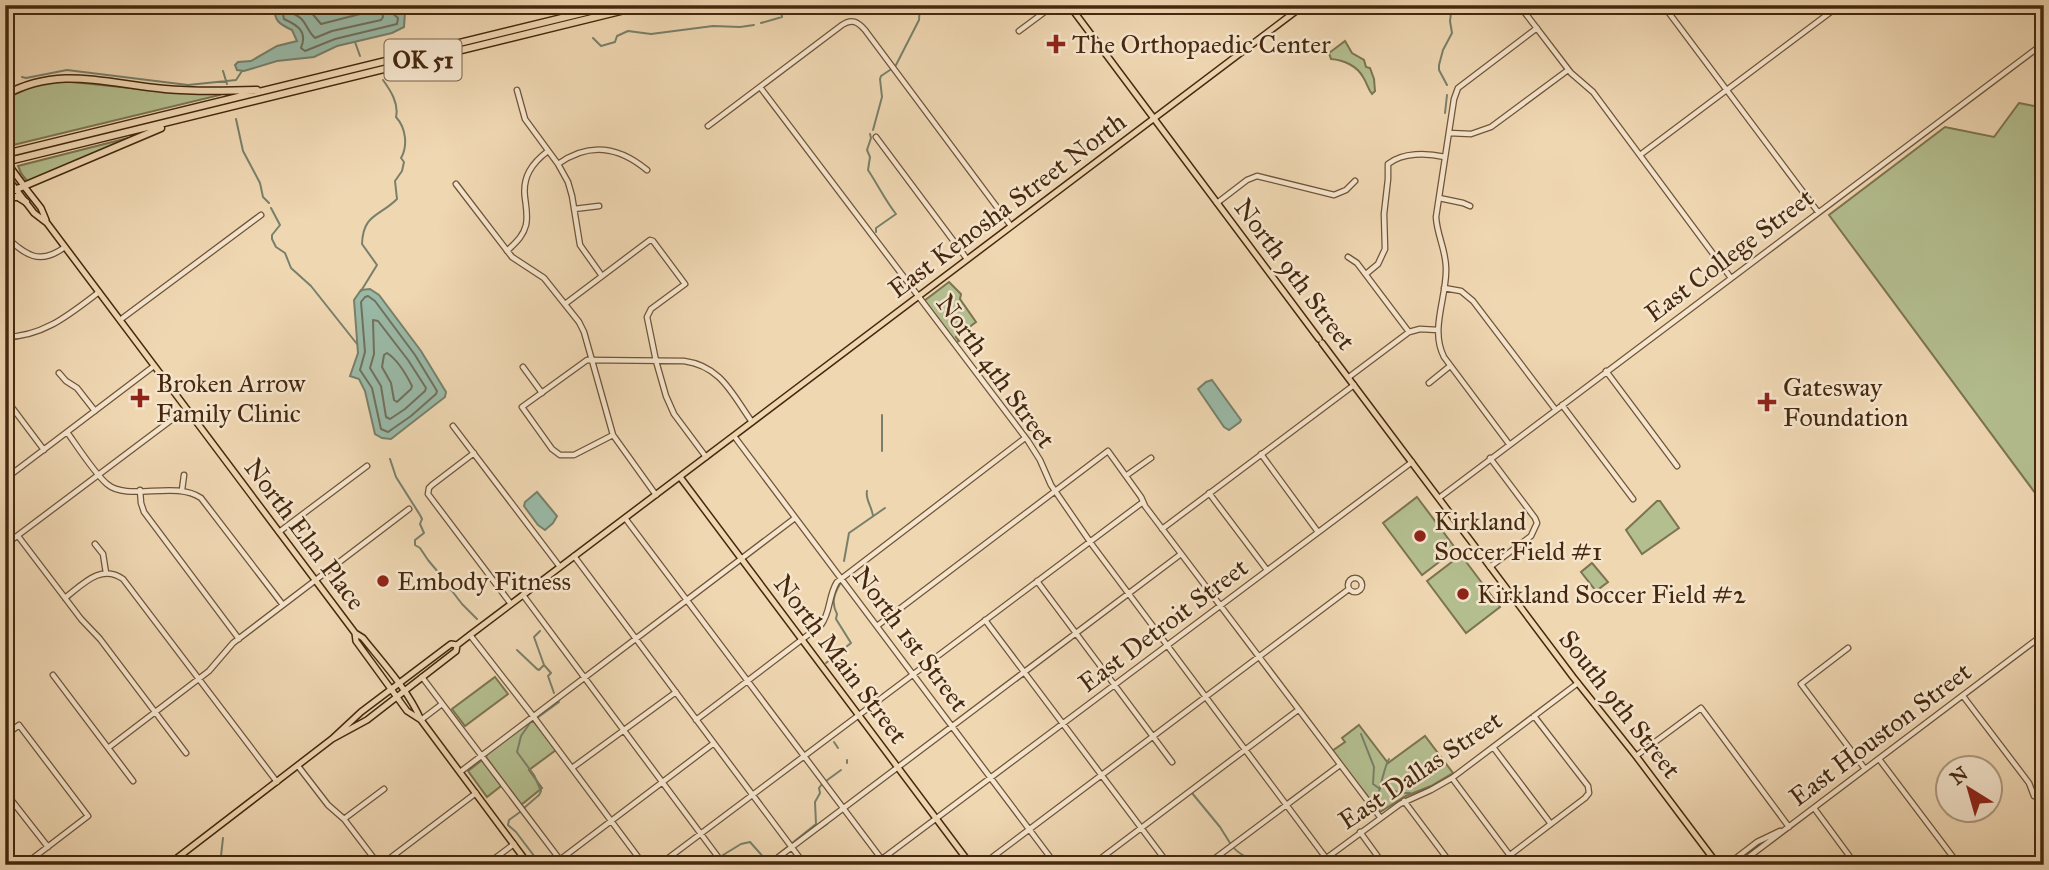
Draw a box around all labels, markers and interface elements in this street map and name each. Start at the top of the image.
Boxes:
place label: The Orthopaedic Center [1072,28,1331,60]
marker: The Orthopaedic Center [1046,34,1066,54]
road number: OK 51 [384,40,462,80]
street label: East Kenosha Street North [882,105,1133,305]
street label: East College Street [1638,181,1820,329]
street label: North 9th Street [1228,192,1362,356]
street label: North 4th Street [930,288,1062,454]
place label: Broken Arrow Family Clinic [156,367,306,429]
place label: Gatesway Foundation [1783,371,1908,433]
marker: Broken Arrow Family Clinic [130,388,150,408]
marker: Gatesway Foundation [1757,392,1777,412]
street label: North Elm Place [238,452,373,616]
place label: Kirkland Soccer Field #1 [1434,505,1602,567]
marker: Kirkland Soccer Field #1 [1412,528,1428,544]
street label: East Detroit Street [1072,551,1254,699]
street label: North 1st Street [846,560,976,718]
place label: Embody Fitness [397,565,571,597]
street label: North Main Street [767,568,915,750]
marker: Embody Fitness [375,573,391,589]
place label: Kirkland Soccer Field #2 [1477,578,1746,610]
marker: Kirkland Soccer Field #2 [1455,586,1471,602]
street label: South 9th Street [1552,624,1688,784]
street label: East Houston Street [1783,655,1977,813]
street label: East Dallas Street [1332,704,1508,836]
north arrow [1934,754,2004,824]
text: N [1946,762,1972,790]

